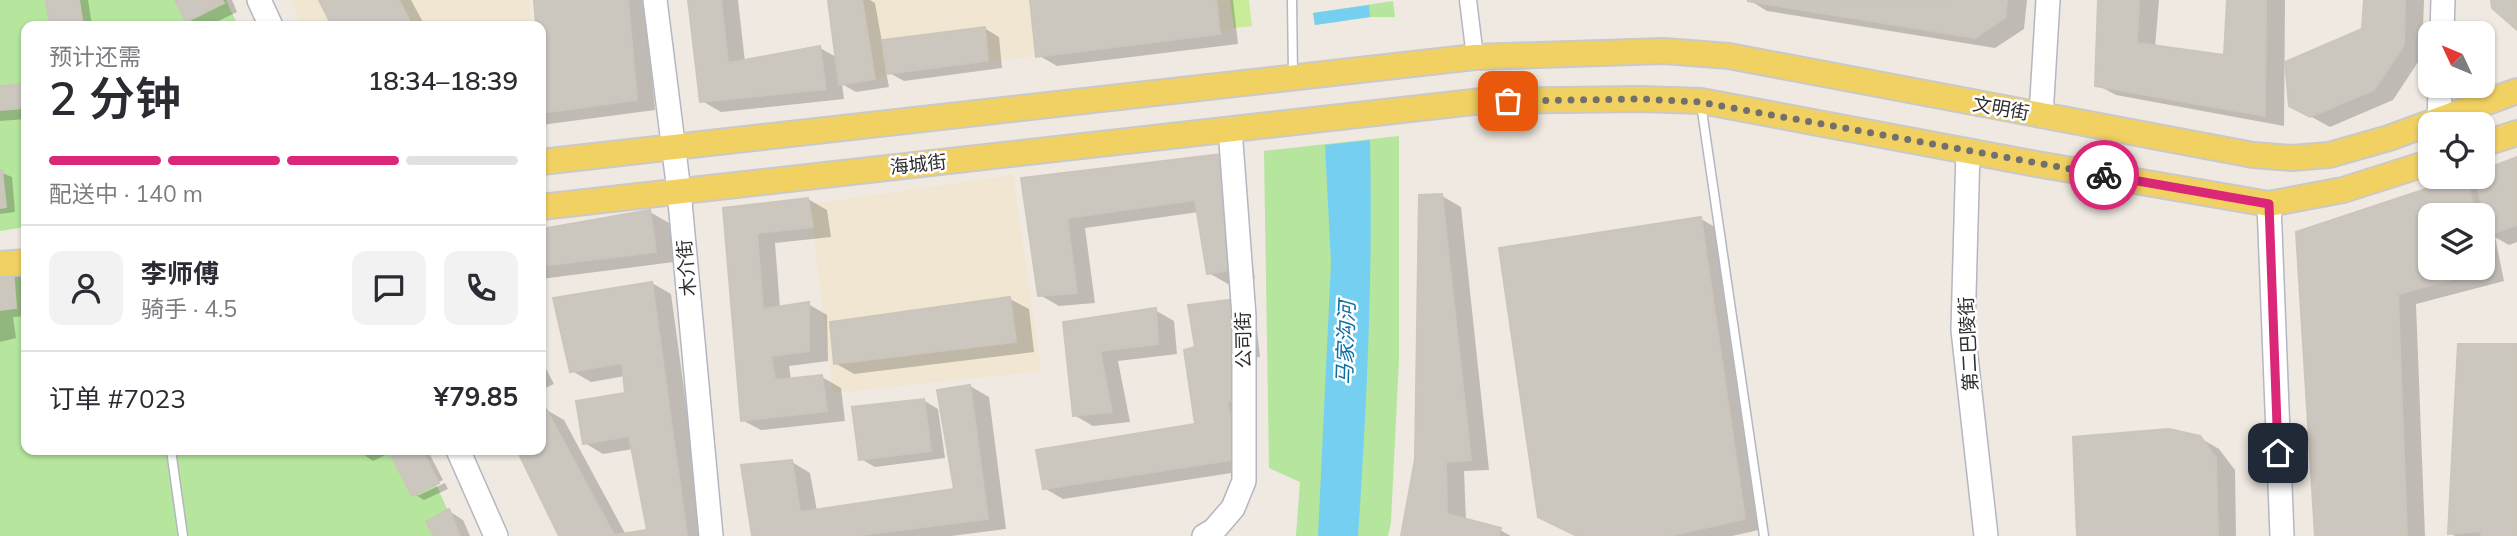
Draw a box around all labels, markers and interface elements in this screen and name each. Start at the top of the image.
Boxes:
north arrow [2418,21,2496,98]
map controls [2418,21,2495,280]
text: 预计还需 [49,42,141,71]
text: 18:34–18:39 [368,64,518,97]
text: 2 分钟 [49,69,181,127]
pin [1478,71,1538,131]
icon: bag [1489,82,1527,120]
street label: 文明街 [1971,91,2031,125]
button: locate [2418,112,2495,189]
courier [2069,140,2139,210]
street label: 海城街 [888,149,948,179]
icon: bike [2085,156,2123,194]
text: 配送中 · 140 m [49,179,203,208]
button: layers [2418,203,2495,280]
street label: 木介街 [672,239,700,297]
button: person [49,251,123,325]
button: chat [352,251,426,325]
button: phone [444,251,518,325]
text: 李师傅 [141,257,219,290]
text: 骑手 · 4.5 [141,294,237,323]
street label: 第二巴陵街 [1954,296,1982,392]
water label: 马家沟河 [1331,297,1360,385]
street label: 公司街 [1231,311,1255,369]
text: ¥79.85 [434,380,518,413]
text: 订单 #7023 [49,382,186,415]
pin [2248,423,2308,483]
icon: home [2259,434,2297,472]

